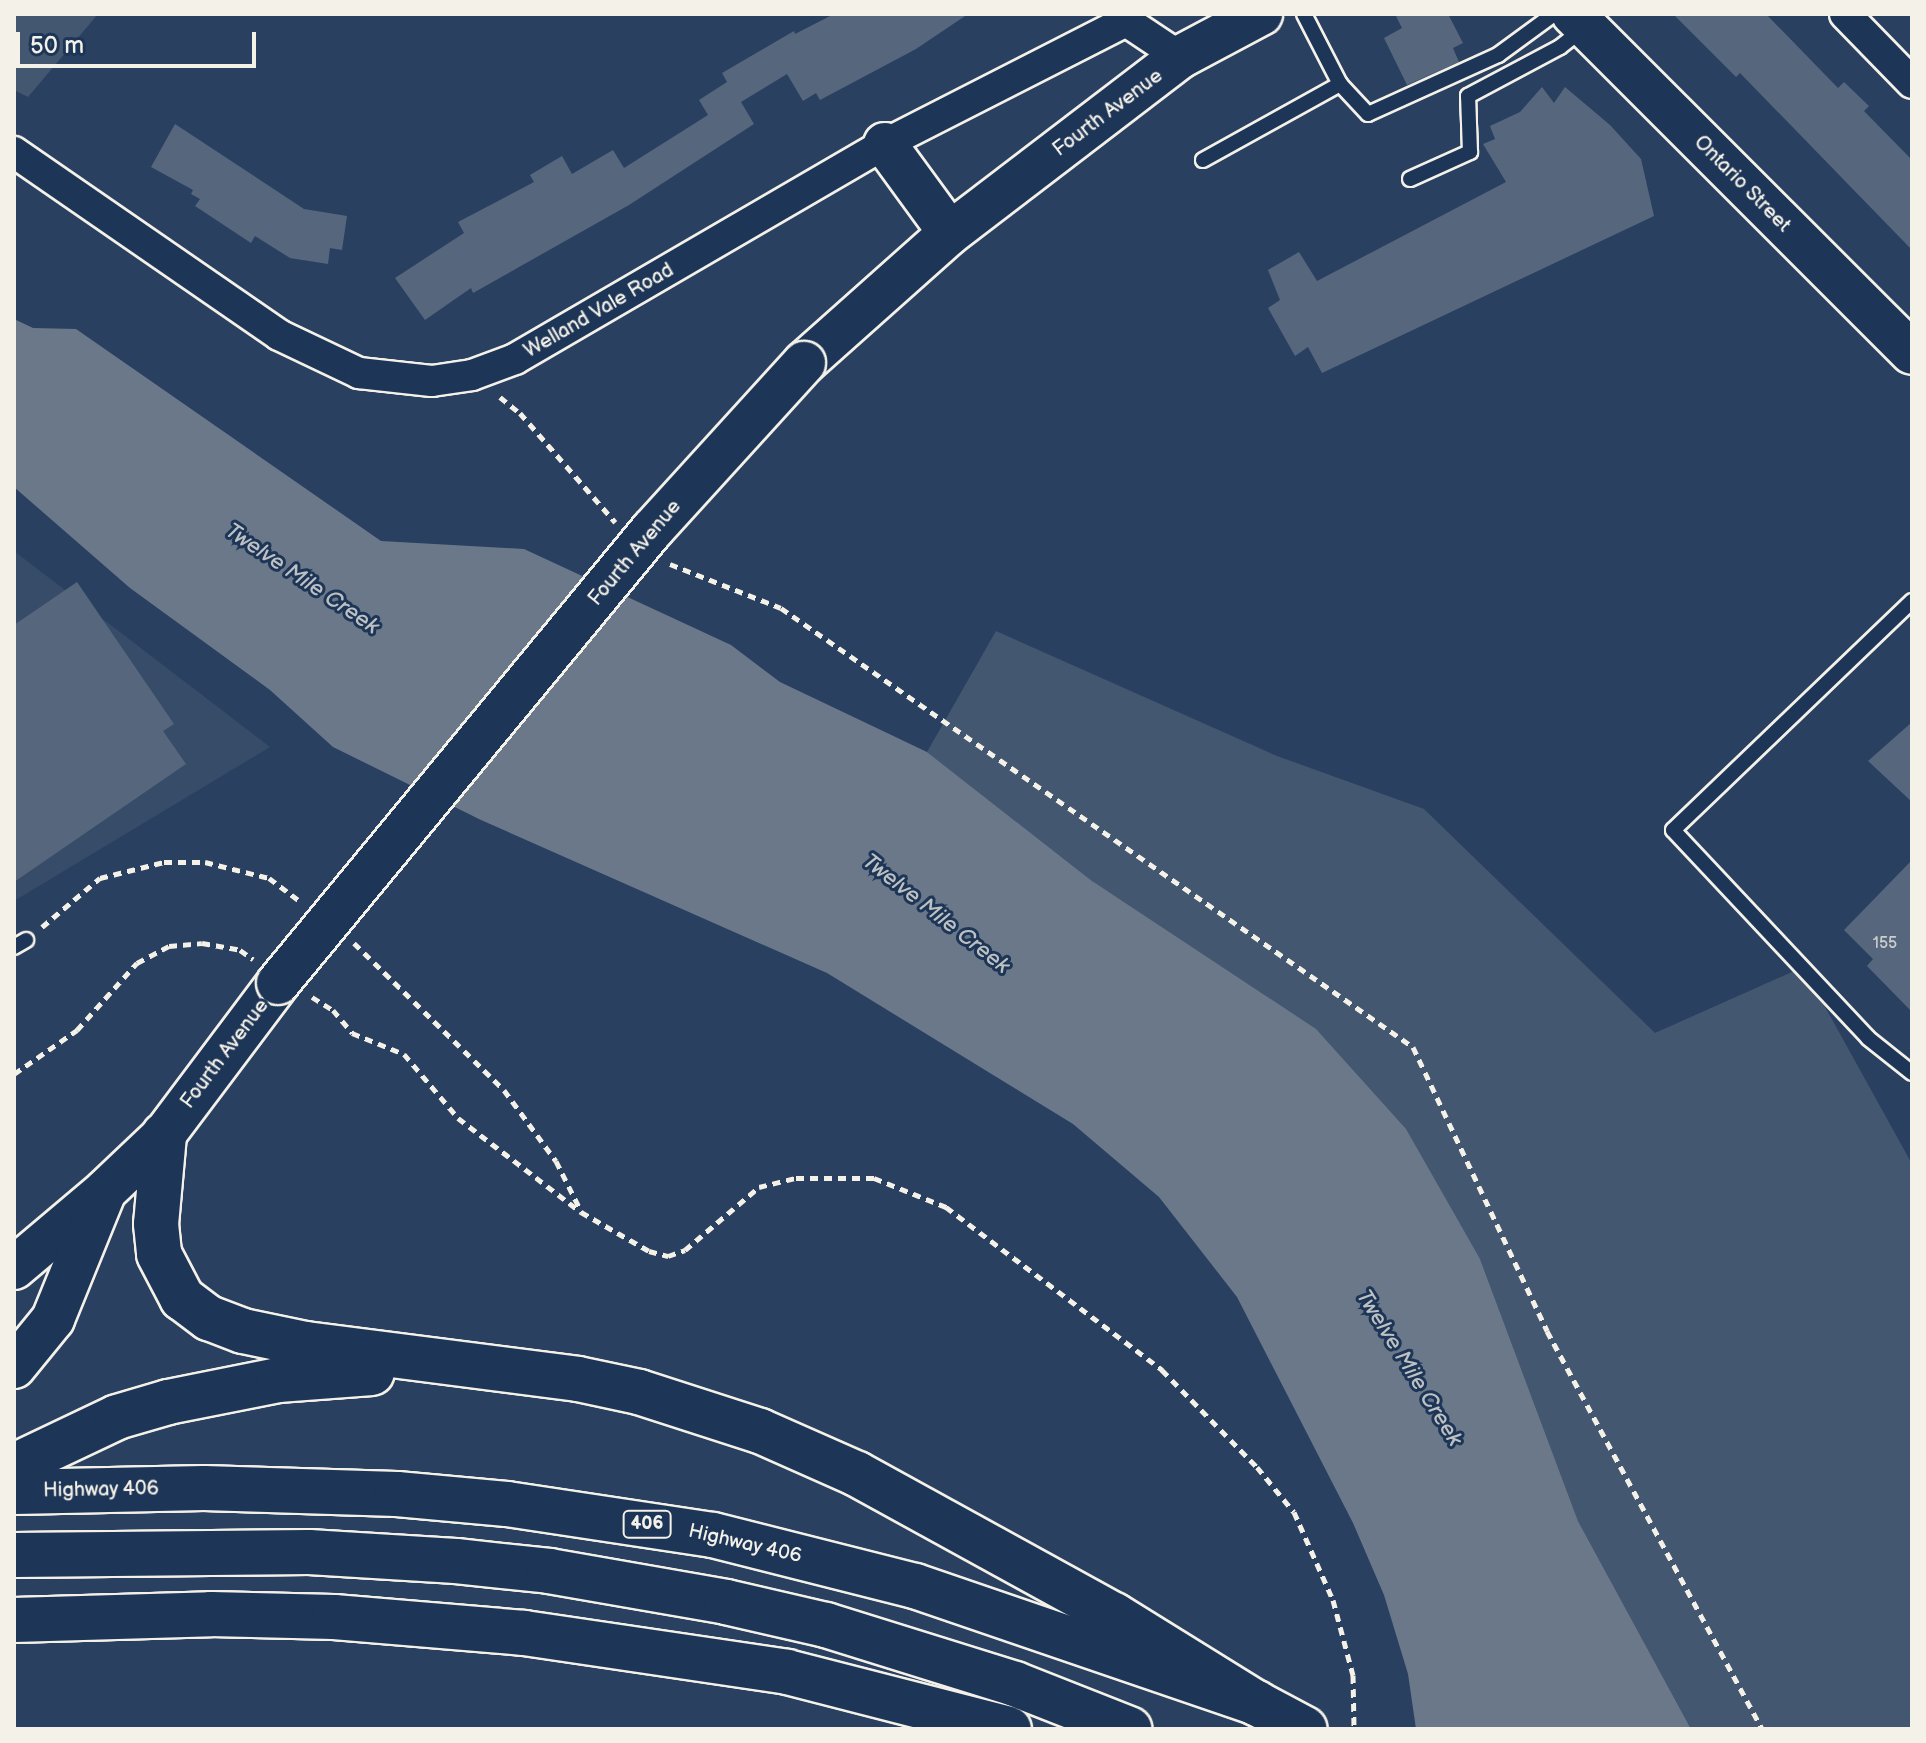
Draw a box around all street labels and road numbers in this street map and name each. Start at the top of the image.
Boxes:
street label: Fourth Avenue [1049,64,1167,162]
street label: Ontario Street [1689,131,1795,237]
street label: Welland Vale Road [520,258,678,364]
street label: Fourth Avenue [584,495,686,611]
street label: Fourth Avenue [176,995,274,1113]
street label: Highway 406 [42,1477,160,1503]
road number: 406 [621,1510,673,1538]
street label: Highway 406 [685,1519,805,1569]

